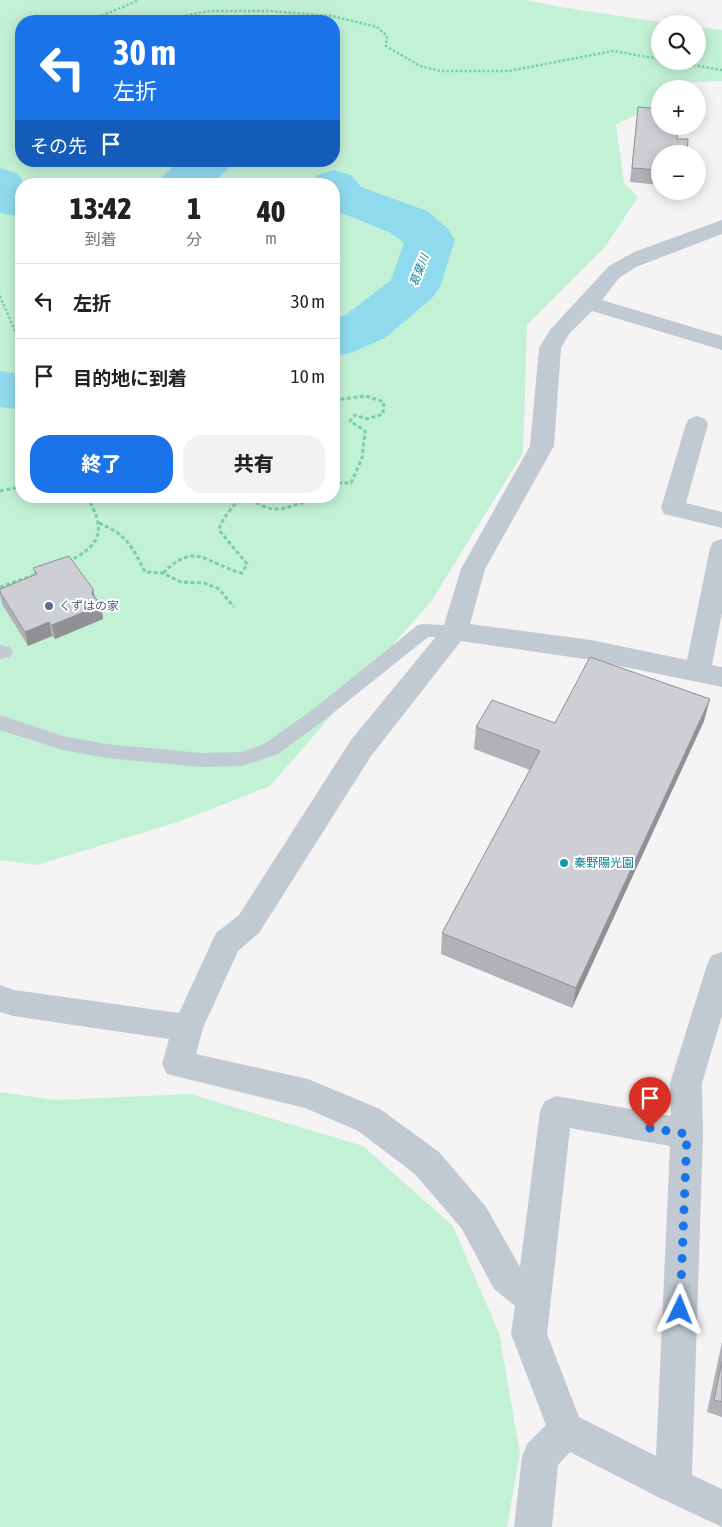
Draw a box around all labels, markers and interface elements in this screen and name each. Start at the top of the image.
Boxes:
map controls [651,15,706,200]
button: search [651,15,706,70]
text: 30 m [113,32,176,72]
icon: left [30,35,95,100]
text: 左折 [113,78,157,104]
button: + [651,80,706,135]
icon: arrive [97,130,125,158]
text: その先 [30,135,87,157]
button: − [651,145,706,200]
text: 13:42 [70,191,132,225]
text: 1 [187,191,201,225]
text: 40 [257,194,285,228]
text: m [265,229,277,247]
text: 到着 [85,230,117,248]
text: 分 [186,230,202,248]
water label: 葛葉川 [407,252,431,288]
icon: left [30,287,58,315]
text: 30 m [291,290,325,312]
text: 左折 [73,292,111,314]
icon: arrive [30,362,58,390]
text: 10 m [291,365,325,387]
text: 目的地に到着 [73,367,187,389]
button: 終了 [30,435,173,493]
button: 共有 [183,435,325,493]
place label: くずはの家 [59,599,119,613]
marker: くずはの家 [43,600,55,612]
place label: 秦野陽光園 [574,856,634,870]
marker: 秦野陽光園 [558,857,570,869]
pin [629,1077,671,1128]
icon: arrive [636,1084,664,1112]
position arrow [653,1283,705,1335]

